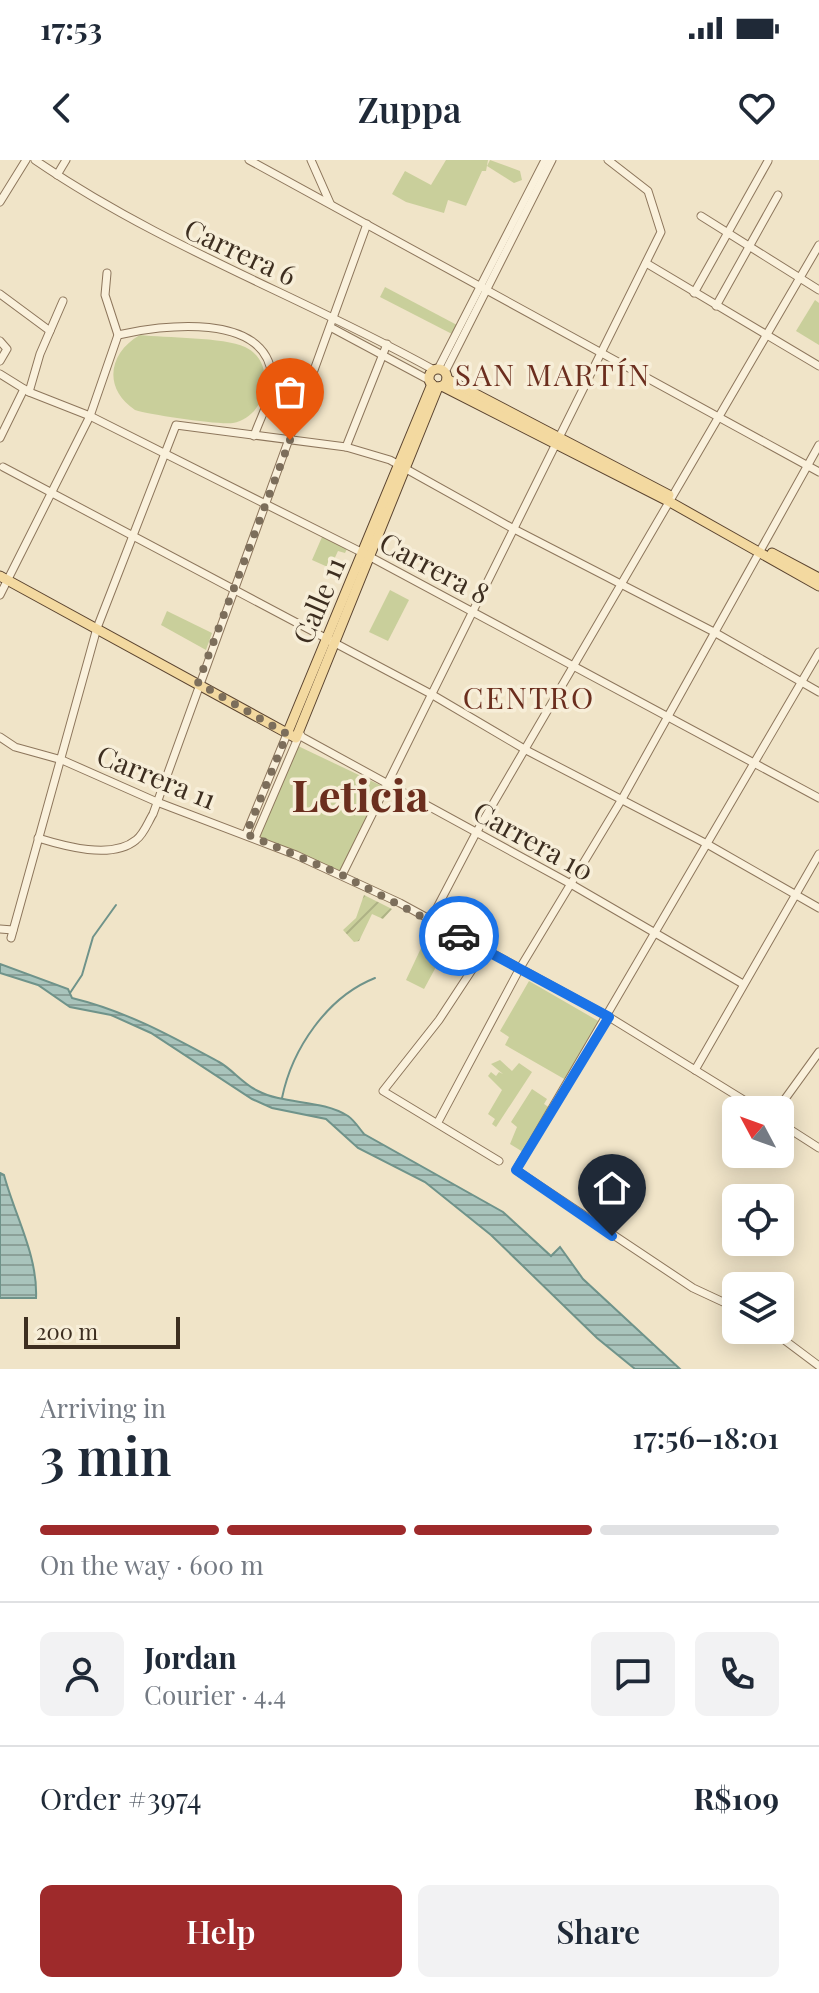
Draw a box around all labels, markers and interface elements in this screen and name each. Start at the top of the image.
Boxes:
text: 17:53 [40,8,102,48]
text: Zuppa [358,84,461,132]
icon: back [40,86,84,130]
icon: heart [735,86,779,130]
street label: Carrera 6 [179,209,303,293]
district label: SAN MARTÍN [455,354,651,394]
pin [256,358,324,440]
icon: bag [268,370,312,414]
street label: Carrera 8 [374,523,496,611]
street label: Calle 11 [283,551,353,649]
district label: CENTRO [463,677,595,717]
street label: Carrera 11 [92,735,222,817]
district label: Leticia [292,764,429,823]
street label: Carrera 10 [467,792,601,888]
courier [419,896,499,976]
icon: car [437,914,481,958]
north arrow [722,1096,794,1168]
map controls [722,1096,794,1344]
pin [578,1154,646,1236]
icon: home [590,1166,634,1210]
button: locate [722,1184,794,1256]
button: layers [722,1272,794,1344]
scale bar [24,1313,180,1349]
text: 200 m [36,1316,98,1346]
text: Arriving in [40,1390,166,1425]
text: 17:56–18:01 [632,1417,779,1457]
text: 3 min [40,1420,171,1489]
text: On the way · 600 m [40,1547,263,1582]
button: person [40,1632,124,1716]
button: chat [591,1632,675,1716]
button: phone [695,1632,779,1716]
text: Jordan [144,1637,237,1677]
text: Courier · 4.4 [144,1677,286,1712]
text: Order #3974 [40,1778,202,1818]
text: R$109 [694,1778,779,1818]
button: Help [40,1885,402,1977]
button: Share [418,1885,779,1977]

